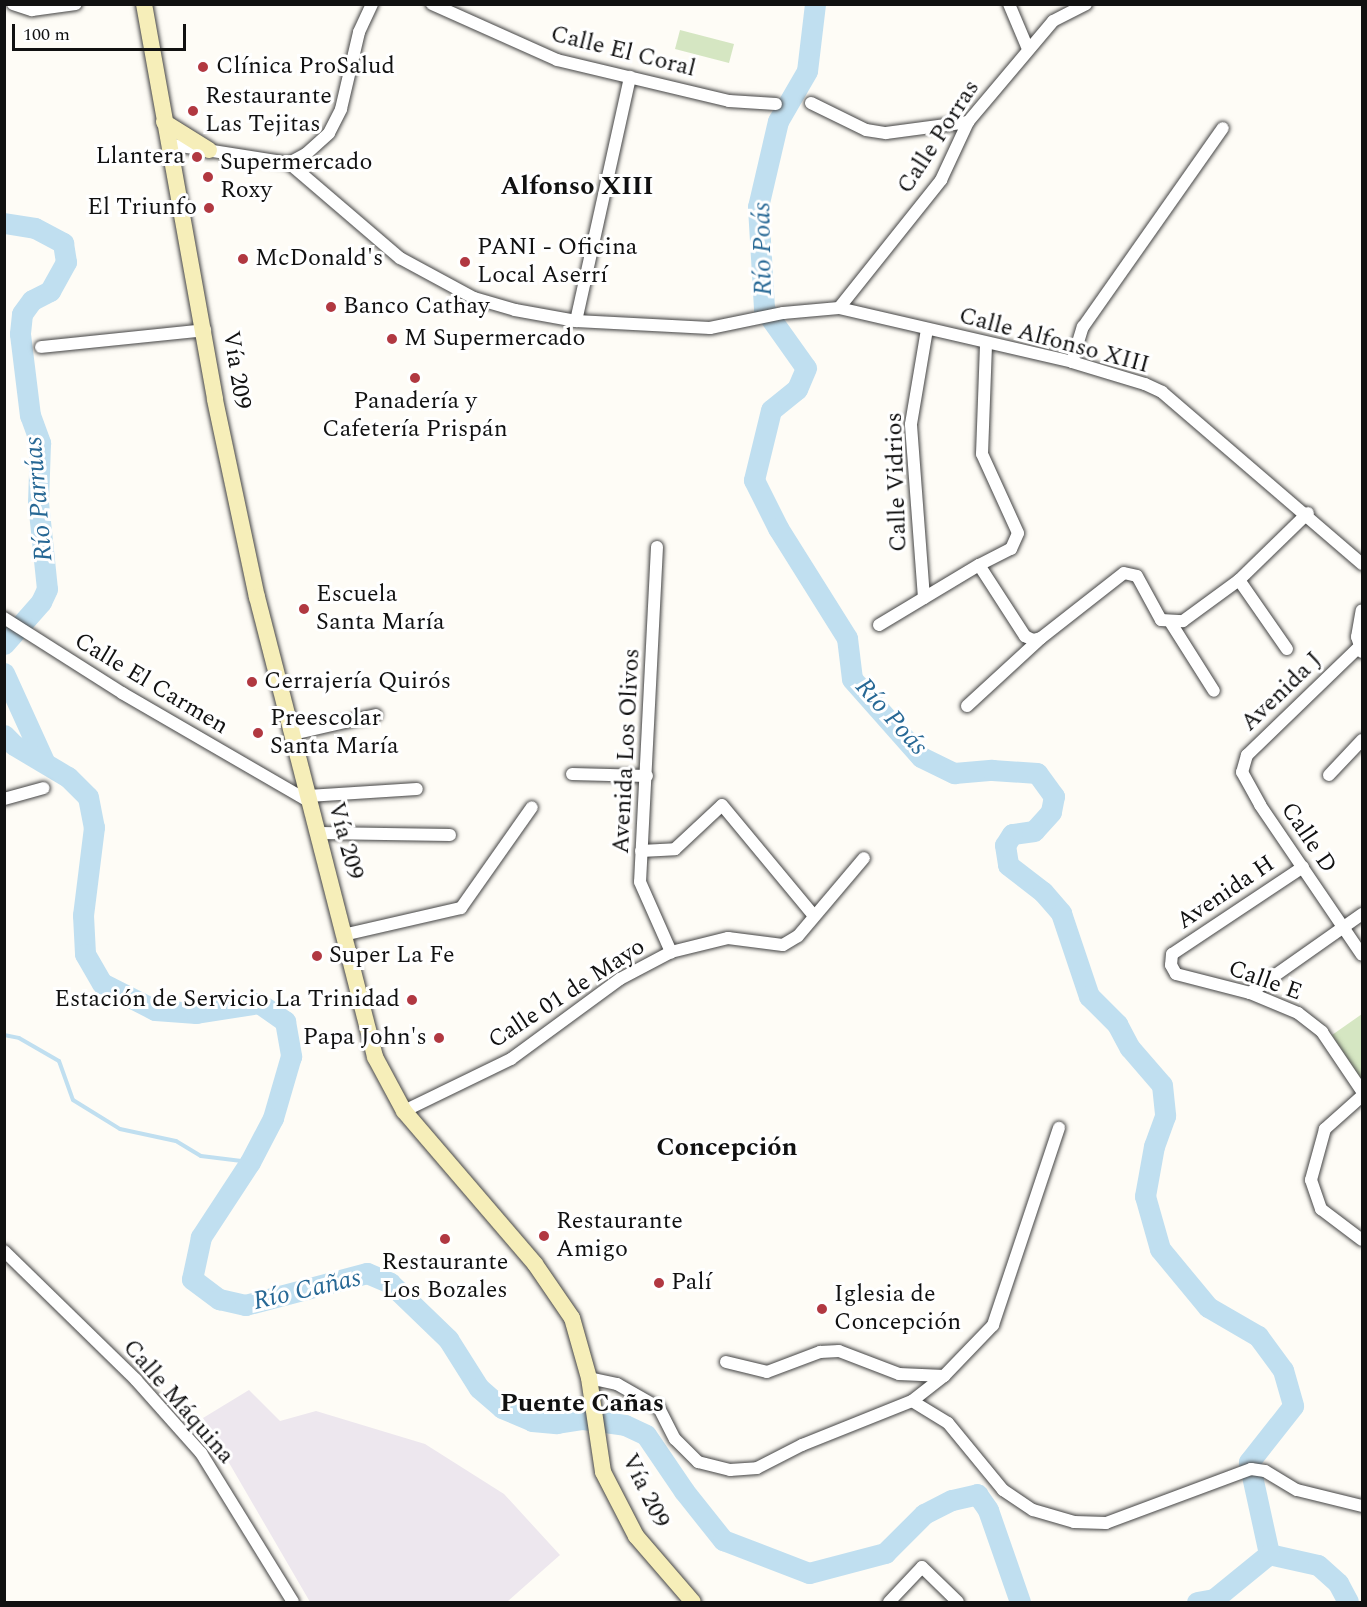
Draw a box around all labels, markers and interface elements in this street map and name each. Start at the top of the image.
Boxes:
scale bar [15,12,189,50]
street label: Calle El Coral [548,20,698,84]
text: 100 m [23,21,70,48]
place label: Clínica ProSalud [216,53,395,81]
marker: Clínica ProSalud [194,58,212,76]
street label: Calle Porras [892,75,986,199]
place label: Restaurante Las Tejitas [205,83,332,139]
marker: Restaurante Las Tejitas [186,104,200,118]
place label: Llantera [95,143,185,171]
place label: Supermercado Roxy [220,149,372,205]
marker: Llantera [190,150,204,164]
marker: Supermercado Roxy [201,170,215,184]
district label: Alfonso XIII [501,171,653,203]
place label: El Triunfo [87,194,197,222]
marker: El Triunfo [202,201,216,215]
water label: Río Poás [747,202,779,296]
place label: PANI - Oficina Local Aserrí [477,234,638,290]
place label: McDonald's [255,245,383,273]
marker: McDonald's [236,252,250,266]
marker: PANI - Oficina Local Aserrí [458,255,472,269]
place label: Banco Cathay [343,293,490,321]
marker: Banco Cathay [324,300,338,314]
street label: Calle Alfonso XIII [956,302,1152,380]
place label: M Supermercado [404,325,585,353]
street label: Vía 209 [216,329,256,411]
marker: M Supermercado [385,332,399,346]
marker: Panadería y Cafetería Prispán [408,371,422,385]
place label: Panadería y Cafetería Prispán [322,388,508,444]
street label: Calle Vidrios [880,412,914,552]
water label: Río Parrúas [18,435,60,563]
place label: Escuela Santa María [316,581,445,637]
marker: Escuela Santa María [297,602,311,616]
street label: Calle El Carmen [69,627,233,741]
street label: Avenida J [1235,646,1329,738]
street label: Avenida Los Olivos [607,647,647,855]
place label: Cerrajería Quirós [264,668,451,696]
water label: Río Poás [848,672,934,762]
marker: Cerrajería Quirós [245,675,259,689]
place label: Preescolar Santa María [270,705,399,761]
marker: Preescolar Santa María [251,726,265,740]
street label: Calle D [1274,797,1342,879]
street label: Vía 209 [321,799,369,883]
street label: Avenida H [1171,850,1281,936]
street label: Calle 01 de Mayo [483,933,651,1055]
place label: Super La Fe [329,942,455,970]
marker: Super La Fe [310,949,324,963]
street label: Calle E [1224,954,1306,1008]
place label: Estación de Servicio La Trinidad [54,986,400,1014]
marker: Estación de Servicio La Trinidad [405,993,419,1007]
place label: Papa John's [303,1024,427,1052]
marker: Papa John's [432,1031,446,1045]
district label: Concepción [656,1132,798,1164]
place label: Restaurante Amigo [556,1208,683,1264]
marker: Restaurante Amigo [537,1229,551,1243]
marker: Restaurante Los Bozales [438,1232,452,1246]
place label: Restaurante Los Bozales [382,1249,508,1305]
water label: Río Cañas [250,1263,364,1317]
place label: Palí [671,1269,712,1297]
marker: Palí [652,1276,666,1290]
place label: Iglesia de Concepción [834,1281,961,1337]
marker: Iglesia de Concepción [815,1302,829,1316]
street label: Calle Máquina [116,1334,240,1470]
district label: Puente Cañas [500,1388,664,1420]
street label: Vía 209 [615,1449,675,1533]

